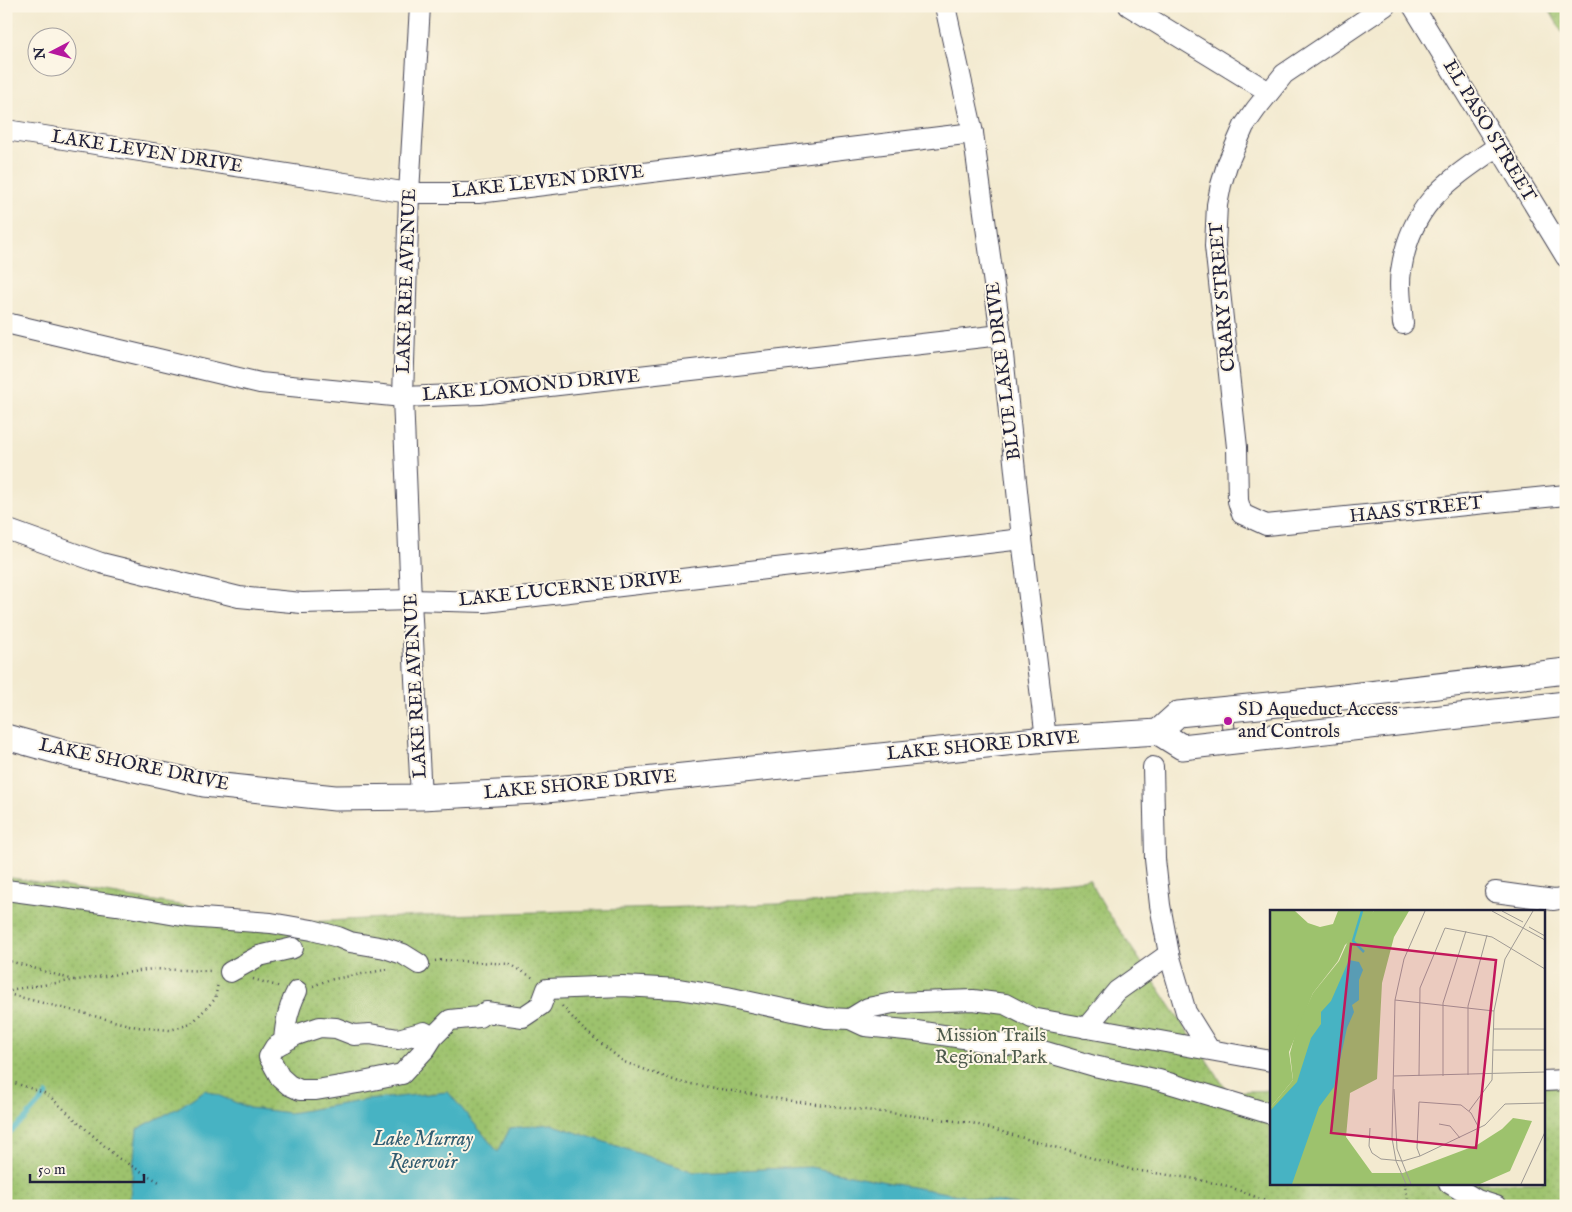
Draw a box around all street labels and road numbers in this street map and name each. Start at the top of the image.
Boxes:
street label: EL PASO STREET [1437,55,1541,207]
street label: LAKE LEVEN DRIVE [50,125,244,179]
street label: LAKE LEVEN DRIVE [451,160,645,204]
street label: LAKE REE AVENUE [392,188,422,374]
street label: CRARY STREET [1204,221,1241,373]
street label: BLUE LAKE DRIVE [981,280,1027,462]
street label: LAKE LOMOND DRIVE [421,365,641,407]
street label: HAAS STREET [1348,491,1484,529]
street label: LAKE LUCERNE DRIVE [457,565,683,613]
street label: LAKE REE AVENUE [399,593,433,779]
street label: LAKE SHORE DRIVE [886,726,1080,766]
street label: LAKE SHORE DRIVE [37,733,231,797]
street label: LAKE SHORE DRIVE [483,765,677,805]

